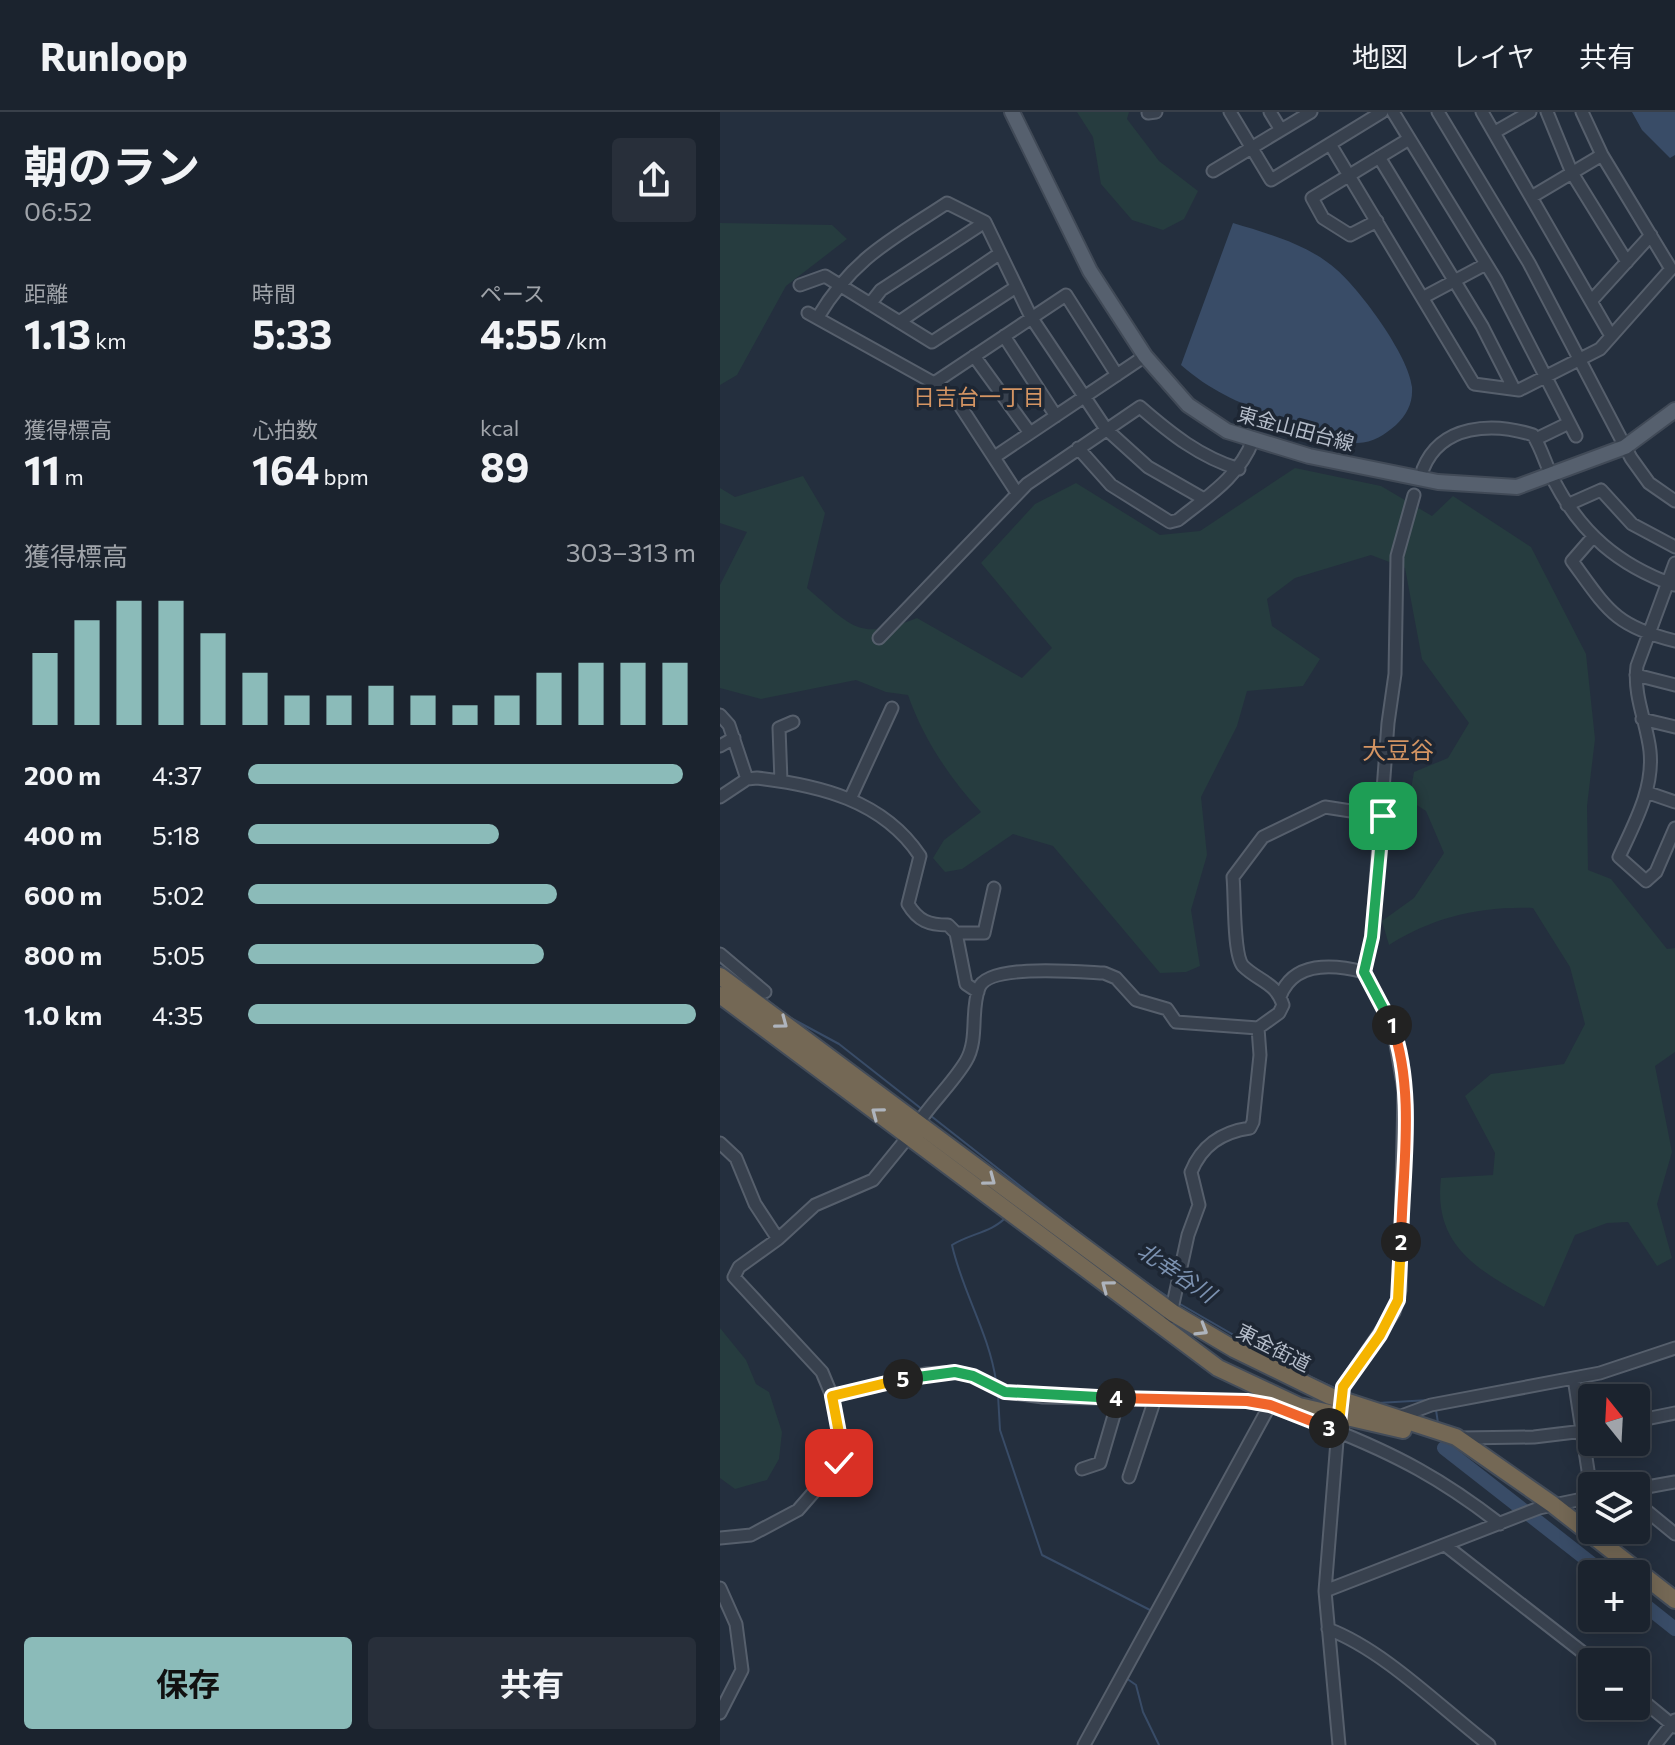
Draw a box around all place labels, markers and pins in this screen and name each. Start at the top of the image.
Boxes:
pin [1349,782,1417,850]
pin: 1 [1372,1005,1412,1045]
pin: 2 [1381,1222,1421,1262]
pin: 5 [883,1359,923,1399]
pin: 4 [1096,1378,1136,1418]
pin: 3 [1309,1408,1349,1448]
pin [805,1429,873,1497]

